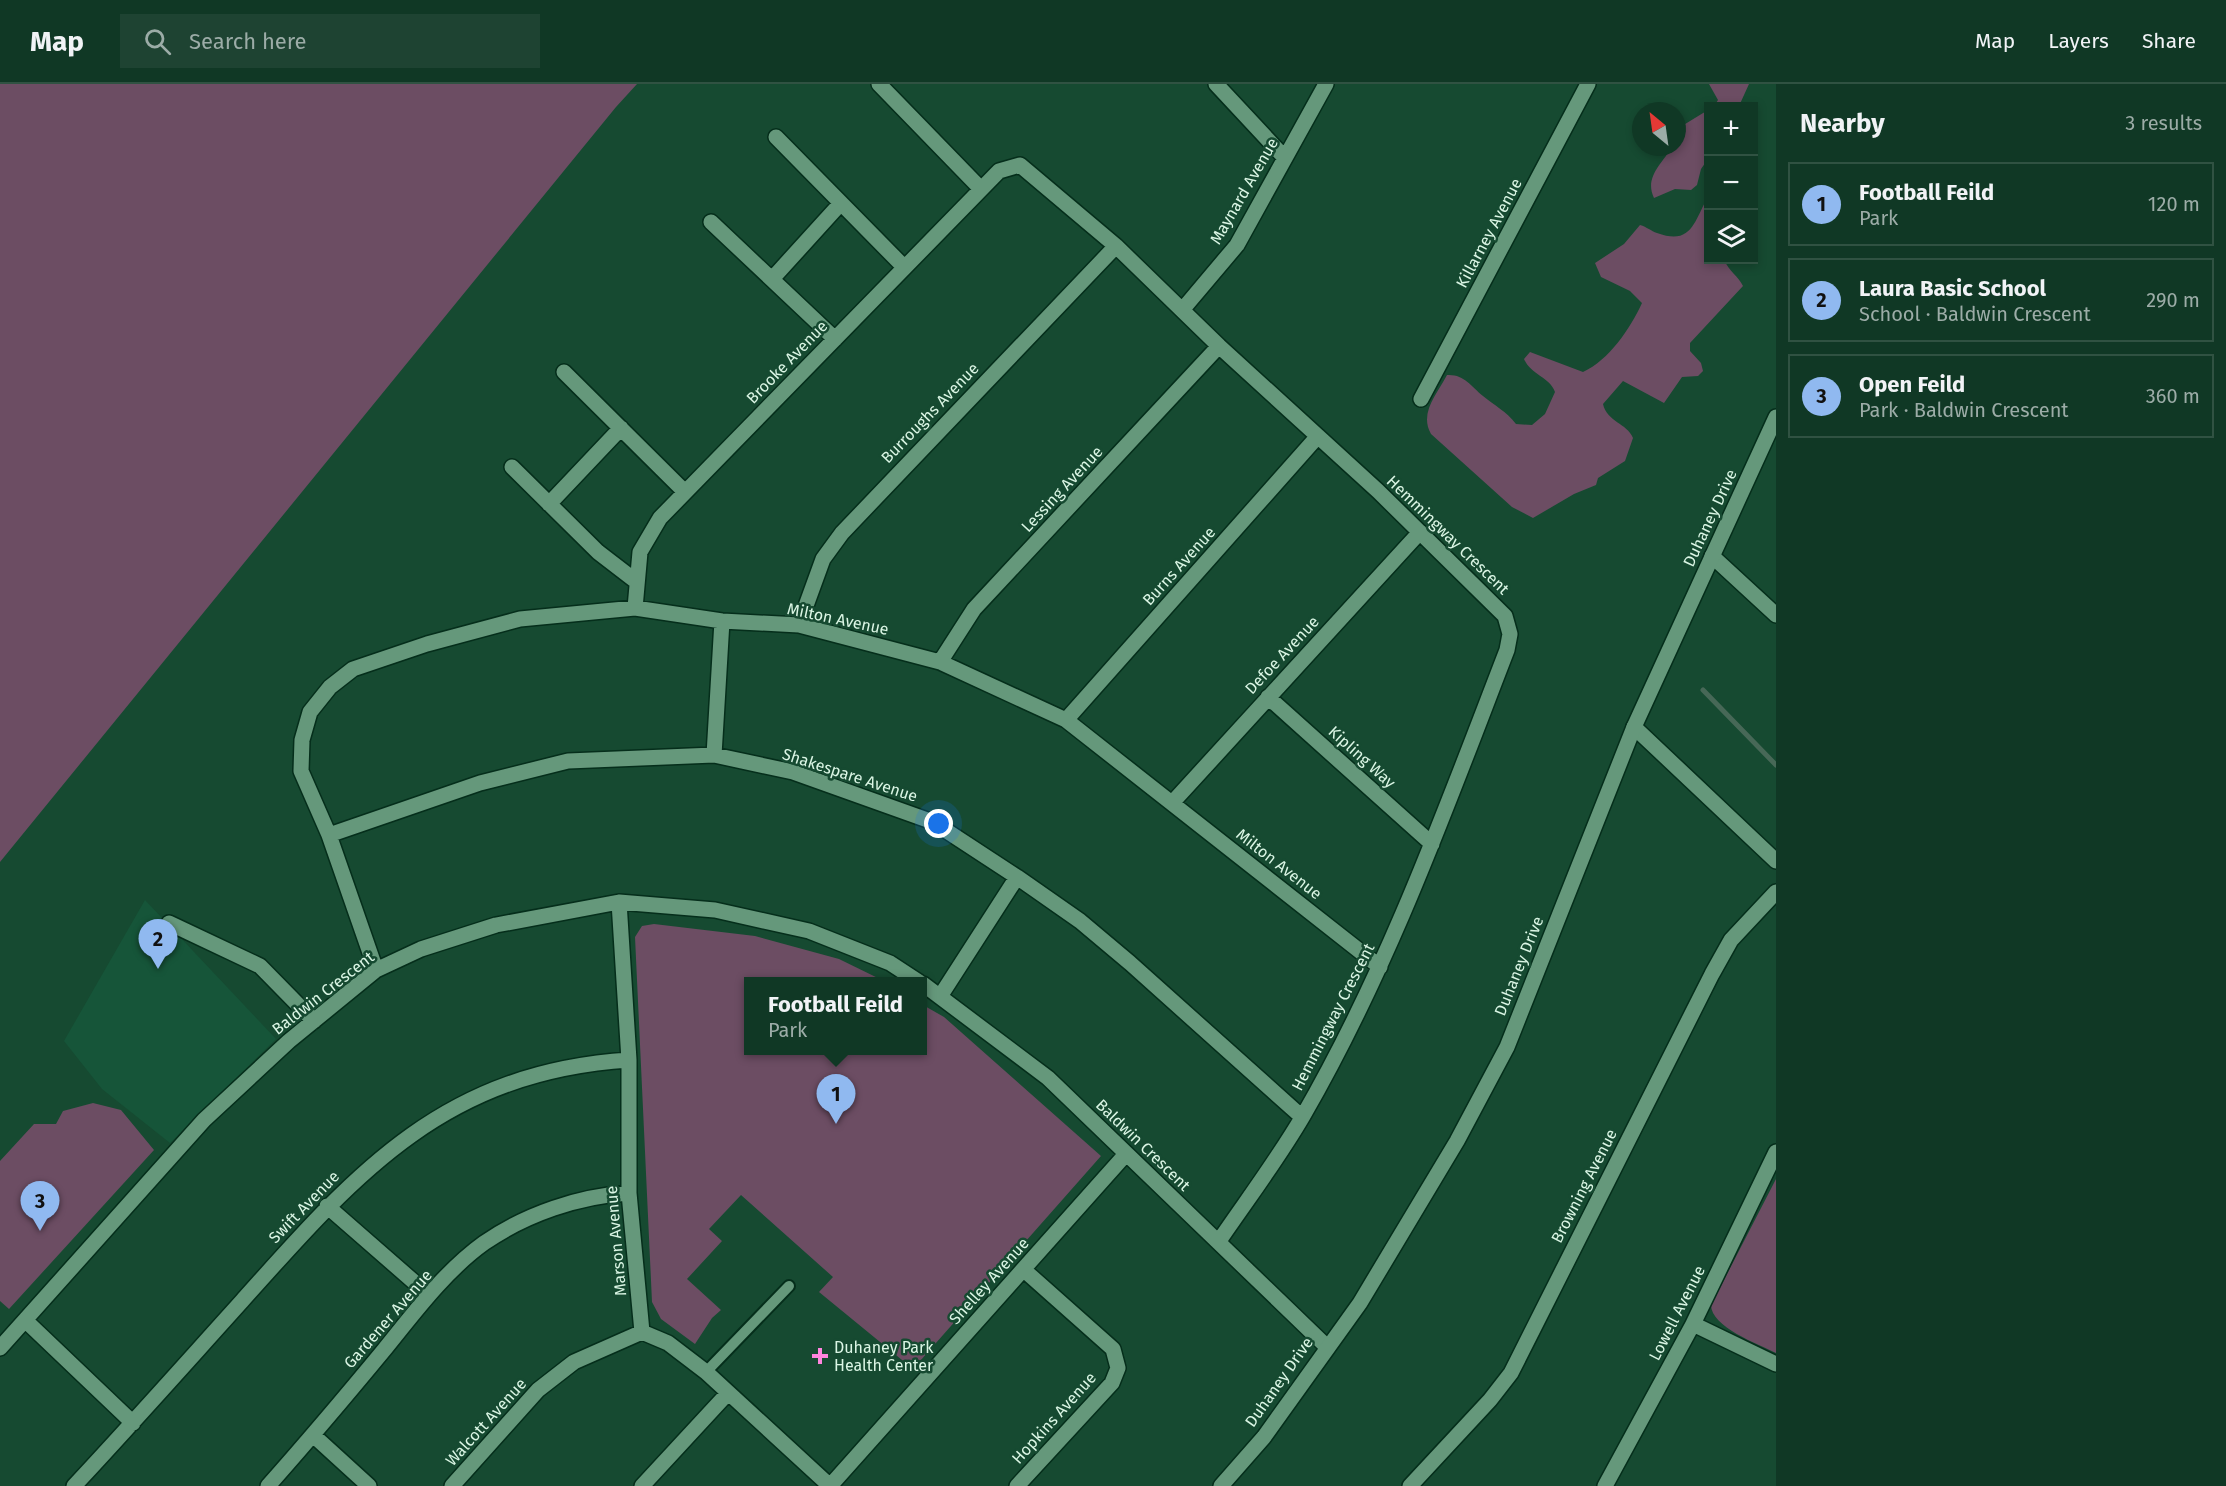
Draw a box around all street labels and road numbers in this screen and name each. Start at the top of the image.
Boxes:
street label: Maynard Avenue [1206,135,1282,247]
street label: Killarney Avenue [1452,175,1526,291]
street label: Brooke Avenue [743,316,831,408]
street label: Burroughs Avenue [877,359,983,467]
street label: Lessing Avenue [1017,442,1107,536]
street label: Duhaney Drive [1679,466,1741,570]
street label: Hemmingway Crescent [1383,472,1513,599]
street label: Burns Avenue [1139,523,1219,609]
street label: Milton Avenue [786,599,890,639]
street label: Defoe Avenue [1241,612,1323,698]
street label: Kipling Way [1325,722,1400,792]
street label: Shakespare Avenue [780,744,920,806]
street label: Milton Avenue [1232,825,1326,903]
street label: Duhaney Drive [1490,914,1548,1018]
street label: Hemmingway Crescent [1288,940,1379,1094]
street label: Baldwin Crescent [268,947,378,1039]
street label: Baldwin Crescent [1092,1095,1194,1195]
street label: Browning Avenue [1547,1126,1621,1246]
street label: Swift Avenue [265,1167,343,1247]
street label: Marson Avenue [602,1185,630,1297]
street label: Shelley Avenue [945,1234,1033,1328]
street label: Lowell Avenue [1645,1262,1709,1364]
street label: Gardener Avenue [340,1266,436,1372]
street label: Duhaney Drive [1241,1333,1317,1431]
street label: Hopkins Avenue [1008,1368,1100,1468]
street label: Walcott Avenue [442,1374,530,1470]

